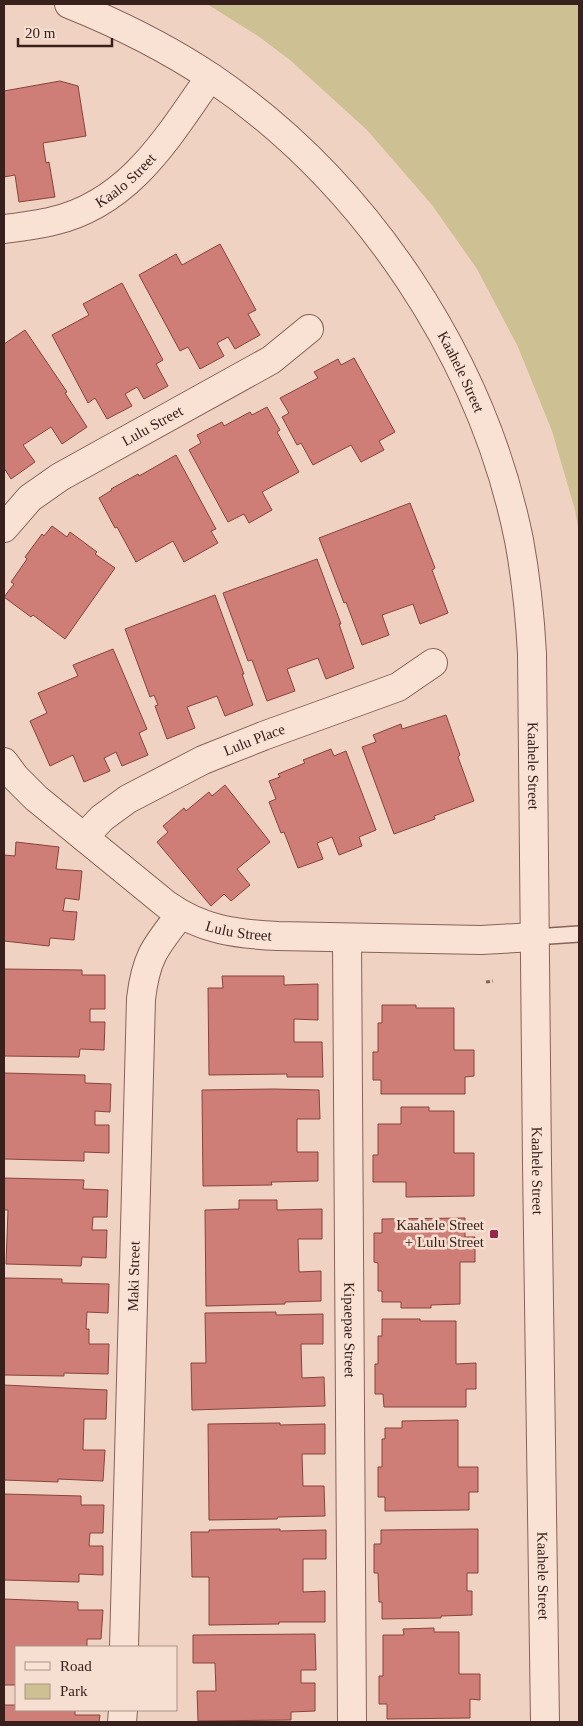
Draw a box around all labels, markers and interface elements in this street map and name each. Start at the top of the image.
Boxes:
scale bar [18,15,111,47]
text: 20 m [25,25,56,41]
street label: Kaalo Street [92,150,159,211]
street label: Kaahele Street [435,329,487,416]
street label: Lulu Street [119,402,186,449]
street label: Lulu Place [221,721,287,759]
street label: Kaahele Street [525,722,542,811]
street label: Lulu Street [204,918,273,944]
street label: Kaahele Street [529,1127,546,1216]
place label: Kaahele Street + Lulu Street [396,1217,485,1250]
marker: Kaahele Street + Lulu Street [488,1228,500,1240]
street label: Maki Street [125,1240,143,1312]
street label: Kipaepae Street [341,1282,358,1379]
street label: Kaahele Street [534,1532,552,1621]
legend [15,1646,178,1711]
text: Road [60,1658,92,1674]
text: Park [60,1683,88,1699]

